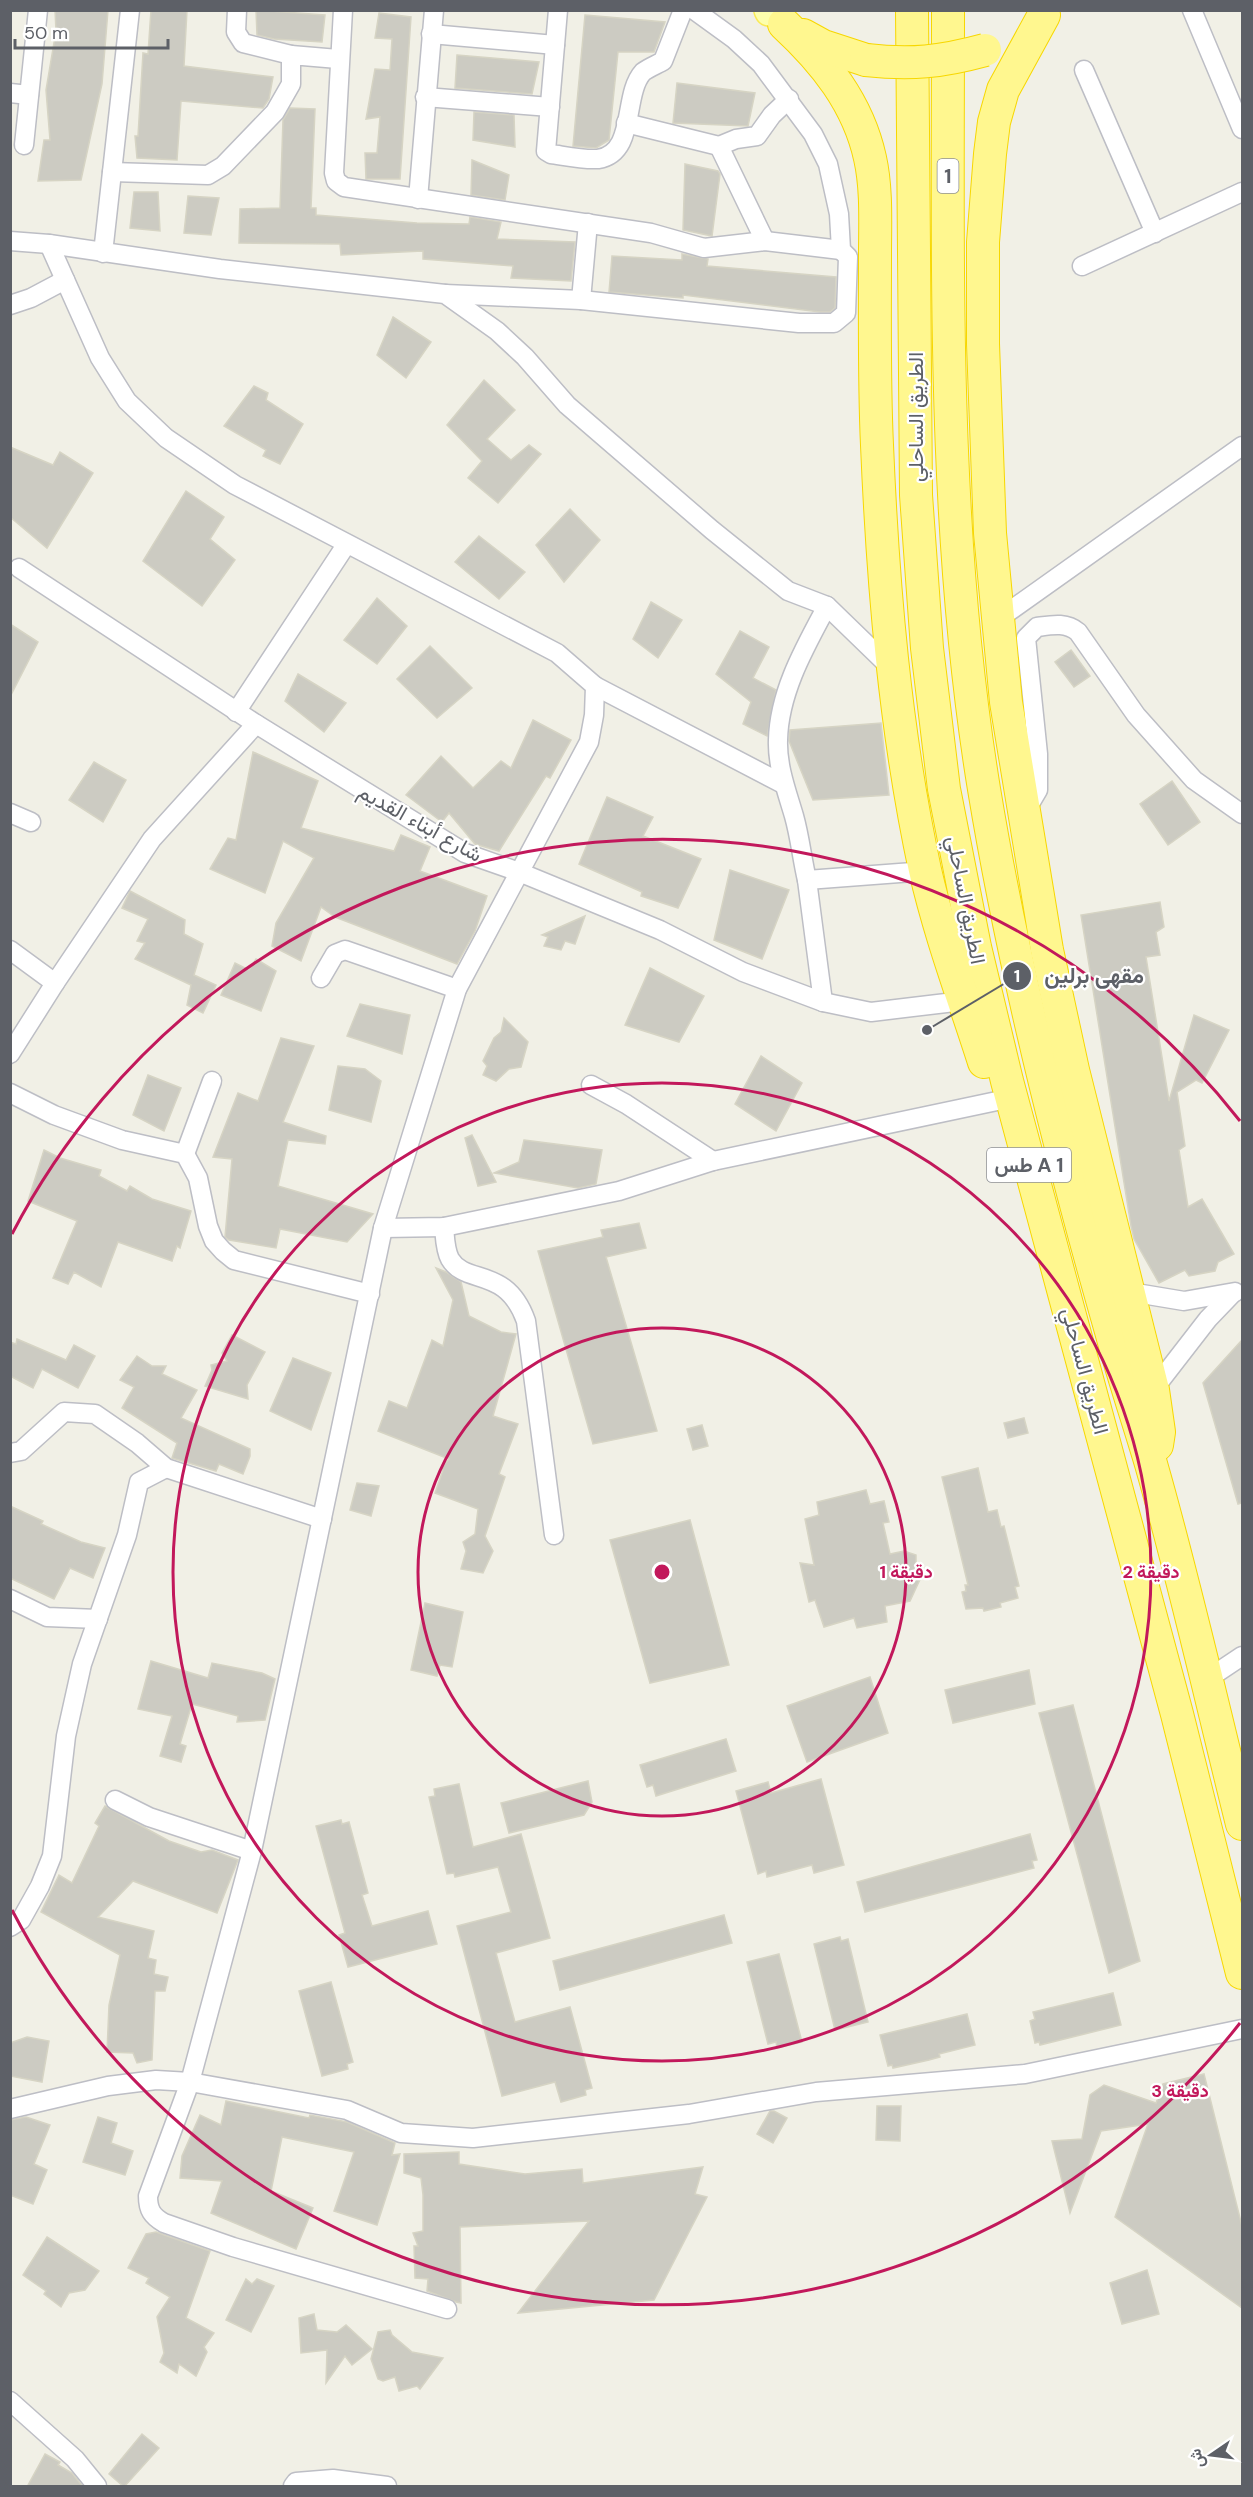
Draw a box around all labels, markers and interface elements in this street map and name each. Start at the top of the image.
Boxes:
scale bar [15,12,168,50]
text: 50 m [24,21,68,45]
road number: 1 [938,159,958,193]
street label: الطريق الساحلي [902,352,933,482]
street label: شارع أبناء القديم [353,777,487,869]
street label: الطريق الساحلي [937,833,992,967]
callout: مقهى برلين [1002,956,1156,996]
text: مقهى برلين [1044,961,1144,990]
text: 1 [1014,964,1020,988]
road number: طس A 1 [987,1148,1071,1182]
street label: الطريق الساحلي [1052,1305,1115,1438]
text: 1 دقيقة [879,1560,933,1584]
text: 2 دقيقة [1122,1560,1180,1584]
centre of rings [652,1562,672,1582]
text: 3 دقيقة [1151,2079,1209,2103]
north arrow [1181,2425,1241,2485]
text: ش [1184,2447,1209,2470]

